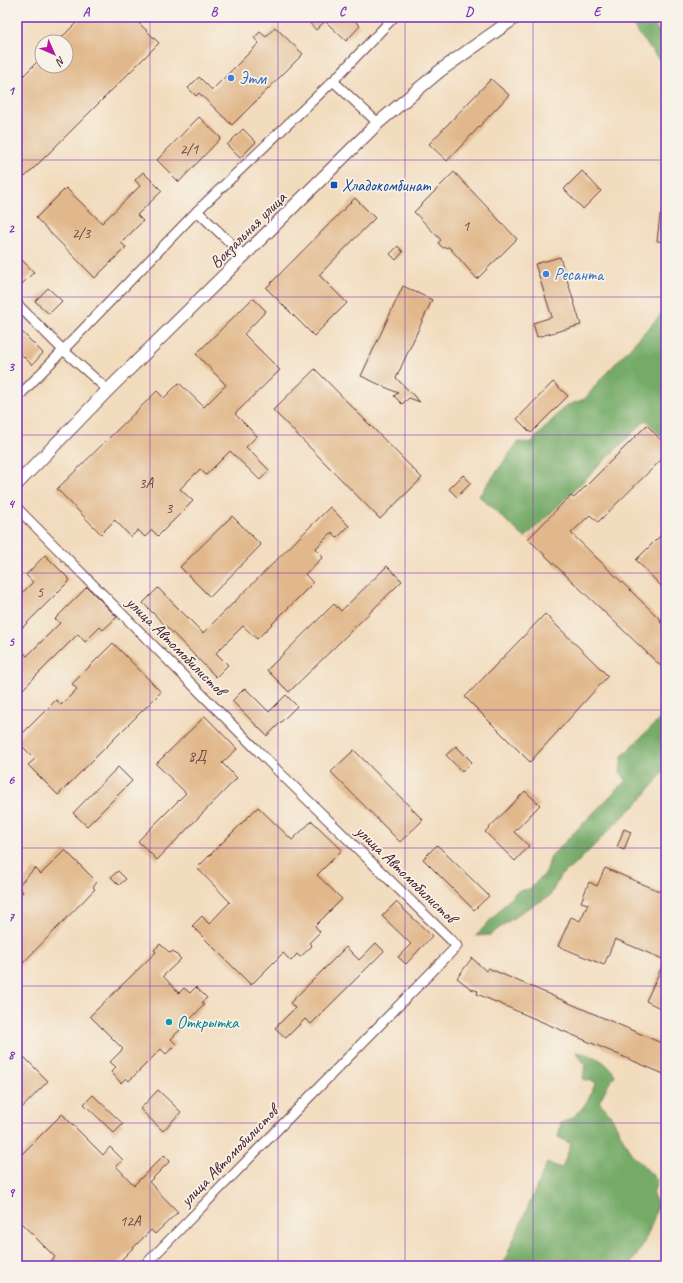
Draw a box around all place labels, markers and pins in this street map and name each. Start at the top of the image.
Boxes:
place label: Этм [239,68,267,89]
marker: Этм [226,73,236,83]
place label: Хладокомбинат [342,175,432,196]
marker: Хладокомбинат [329,180,339,190]
place label: Ресанта [554,264,605,285]
marker: Ресанта [541,269,551,279]
place label: Открытка [177,1012,240,1033]
marker: Открытка [164,1017,174,1027]

